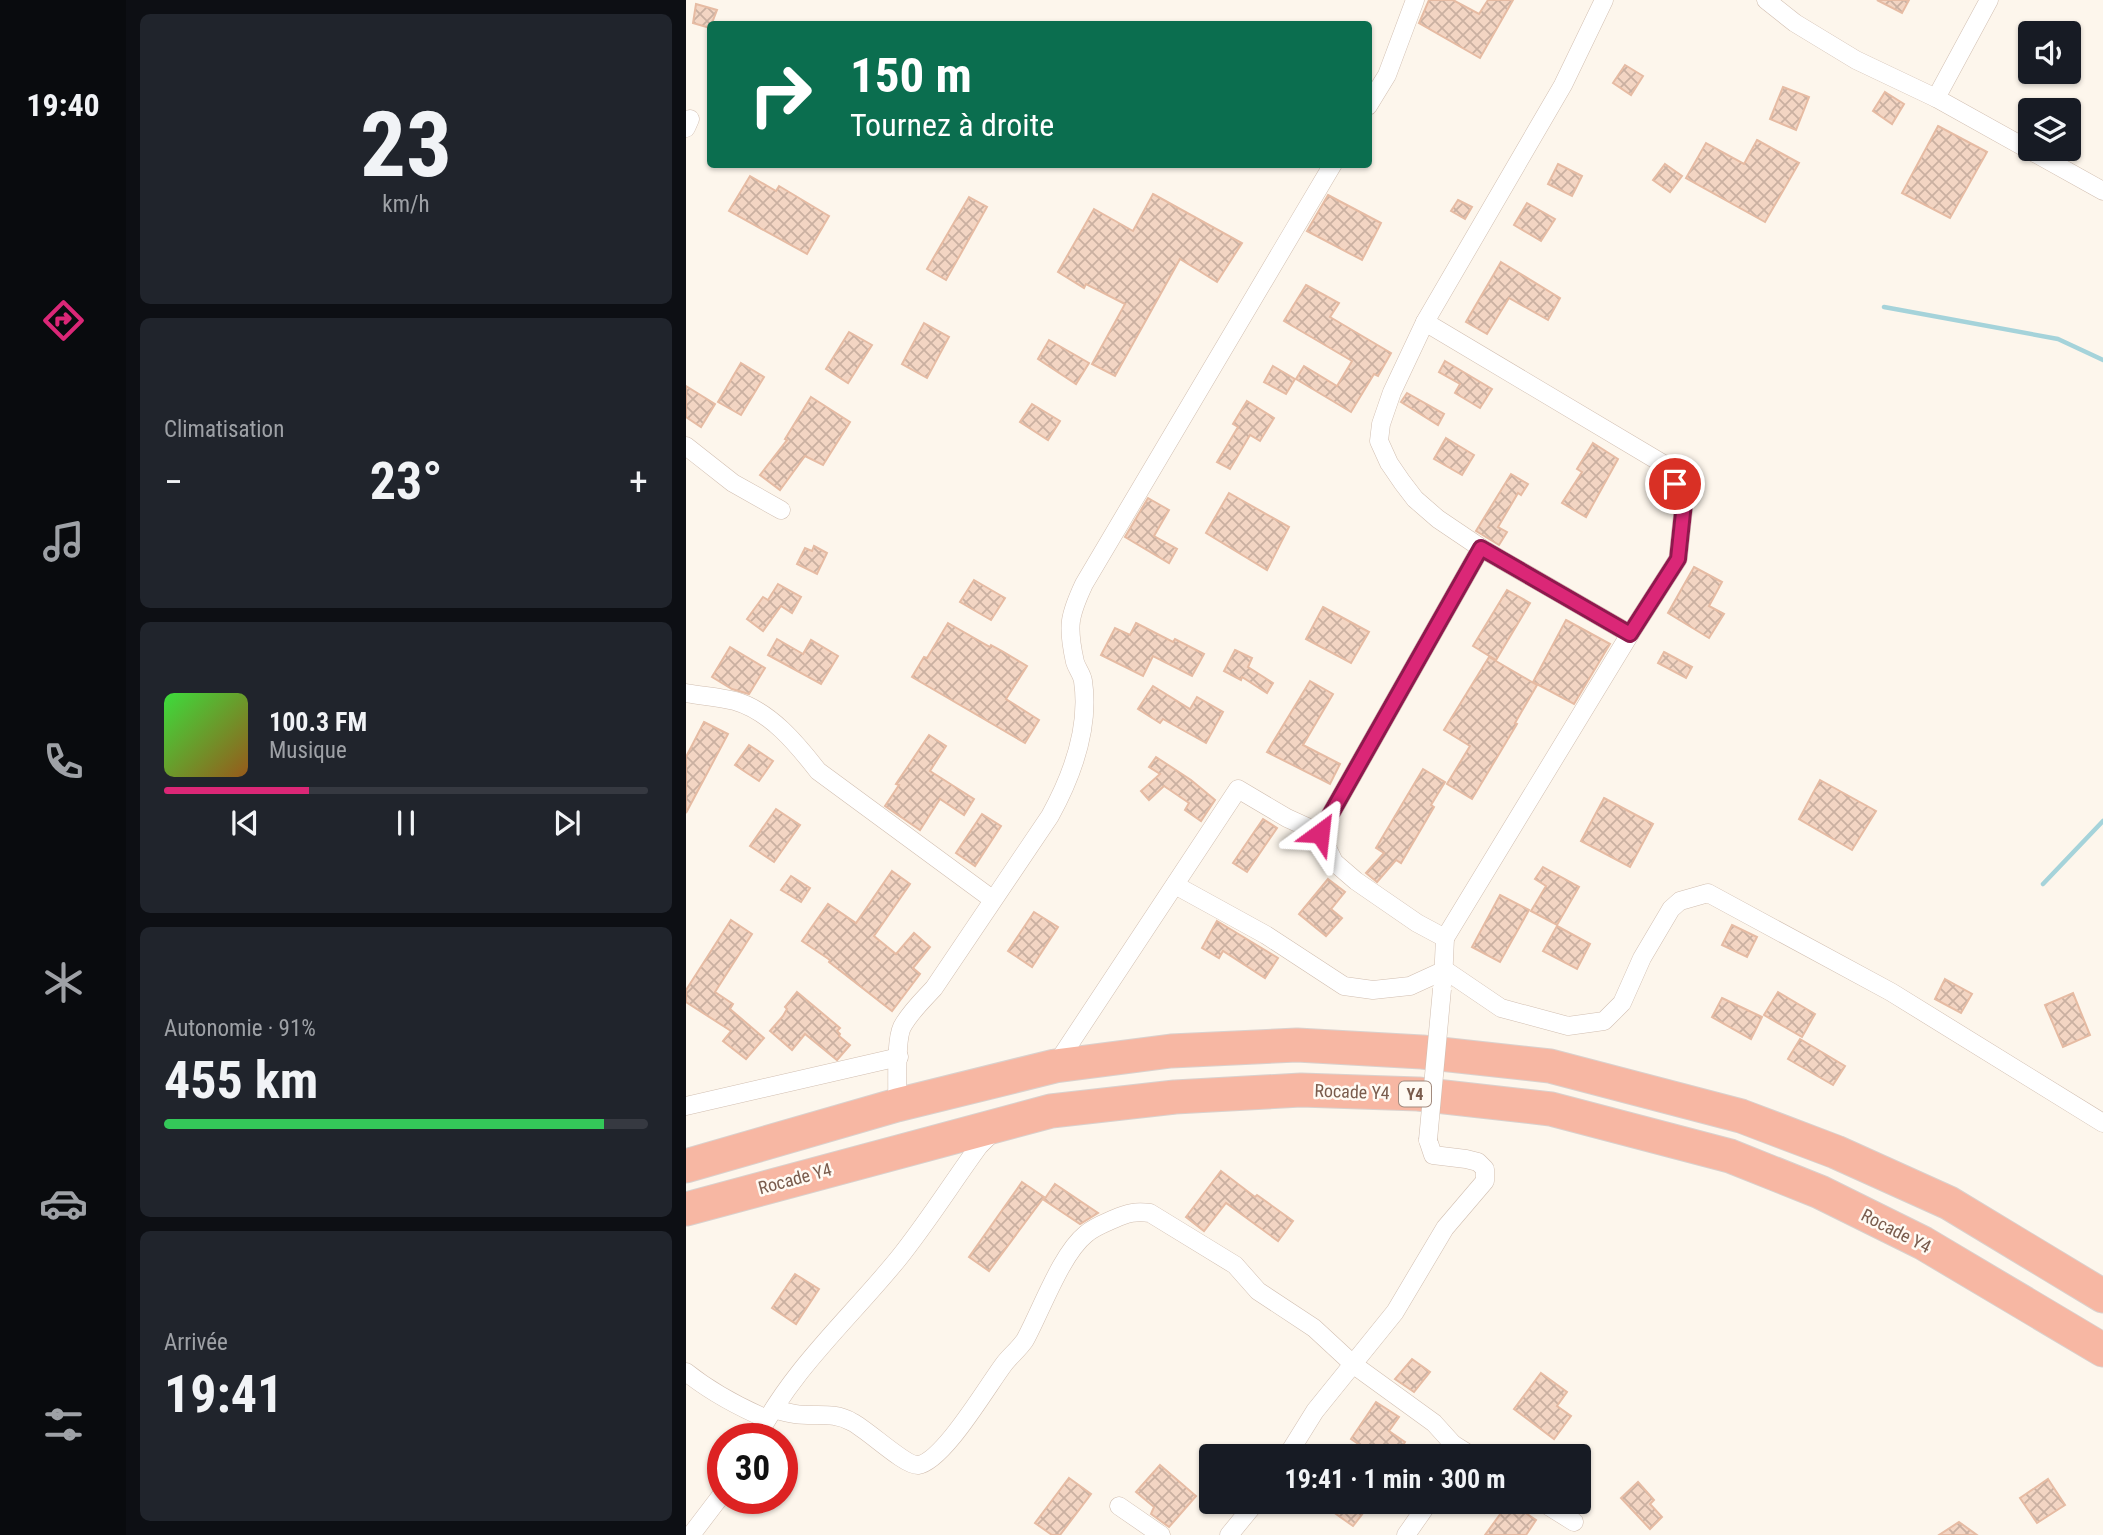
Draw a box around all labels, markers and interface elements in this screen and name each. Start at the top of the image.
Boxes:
map controls [2018,21,2081,161]
button: sound [2018,21,2081,84]
text: 150 m [850,47,972,104]
icon: right [735,49,826,140]
text: 19:40 [26,86,100,124]
text: 23 [360,92,452,198]
button: layers [2018,98,2081,161]
text: Tournez à droite [850,106,1054,144]
text: km/h [382,191,430,218]
icon: directions [39,296,88,345]
text: Climatisation [164,416,284,443]
text: 23° [370,451,442,512]
pin [1645,454,1705,514]
text: − [164,460,183,504]
text: + [629,460,648,504]
icon: arrive [1656,465,1694,503]
icon: music [39,517,88,566]
text: 100.3 FM [269,707,367,737]
icon: phone [39,737,88,786]
text: Musique [269,737,347,764]
position arrow [1283,796,1357,870]
icon: previous [226,804,264,842]
icon: pause [387,804,425,842]
icon: next [548,804,586,842]
icon: climate [39,958,88,1007]
text: Autonomie · 91% [164,1015,316,1042]
text: 455 km [164,1050,318,1111]
street label: Rocade Y4 [1314,1080,1390,1103]
road number: Y4 [1399,1082,1431,1106]
street label: Rocade Y4 [756,1159,834,1198]
icon: car [39,1179,88,1228]
street label: Rocade Y4 [1858,1204,1935,1257]
text: Arrivée [164,1329,228,1356]
text: 19:41 [164,1364,283,1425]
icon: filters [39,1400,88,1449]
speed limit sign: 30 [707,1423,798,1514]
text: 19:41 · 1 min · 300 m [1285,1464,1505,1494]

